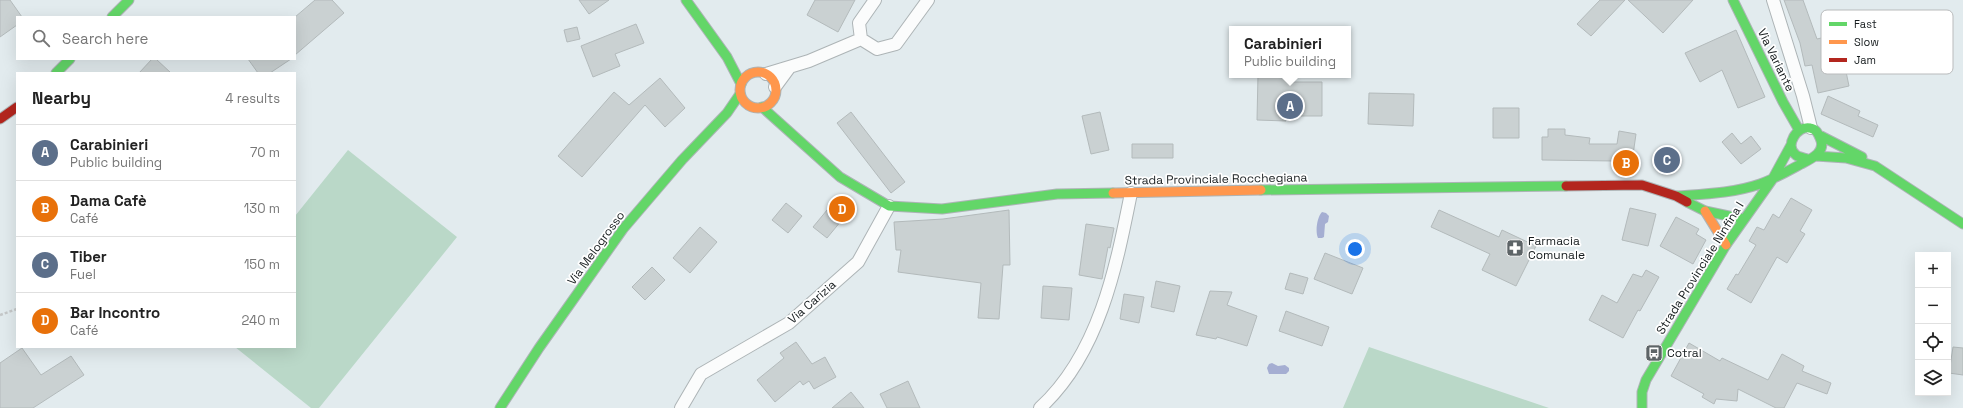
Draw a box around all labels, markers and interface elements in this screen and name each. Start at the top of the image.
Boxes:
legend [1821,10,1953,74]
search box [16,16,296,60]
text: Fast [1854,17,1877,31]
popup [1229,26,1351,78]
street label: Via Variante [1754,26,1798,94]
icon: search [30,27,52,49]
text: Search here [62,29,148,48]
text: Carabinieri [1244,34,1322,53]
text: Slow [1854,35,1879,49]
text: Public building [1244,53,1336,70]
text: Jam [1854,53,1876,67]
text: Nearby [32,87,91,109]
text: 4 results [225,90,280,107]
pin: A [1277,91,1303,121]
text: Carabinieri [70,135,148,154]
text: A [41,144,49,161]
text: 70 m [250,144,280,161]
pin: C [1654,145,1680,175]
pin: B [1613,148,1639,178]
text: Public building [70,154,162,171]
street label: Strada Provinciale Rocchegiana [1124,169,1308,189]
text: Dama Cafè [70,191,147,210]
pin: D [829,194,855,224]
street label: Strada Provinciale Ninfina I [1653,199,1747,337]
text: B [41,200,49,217]
text: 130 m [244,200,280,217]
street label: Via Melogrosso [564,208,628,288]
text: Café [70,210,99,227]
place label: Farmacia Comunale [1528,233,1585,263]
pharmacy icon: Farmacia Comunale [1505,238,1525,258]
your location [1345,239,1365,259]
text: Tiber [70,247,107,266]
map controls [1915,252,1951,396]
button: + [1915,252,1951,288]
text: C [41,256,49,273]
text: 150 m [244,256,280,273]
text: Fuel [70,266,96,283]
street label: Via Carizia [785,277,839,327]
button: − [1915,288,1951,324]
text: Bar Incontro [70,303,160,322]
text: D [41,312,49,329]
text: 240 m [242,312,280,329]
text: Café [70,322,99,339]
button: locate [1915,324,1951,360]
bus stop icon: Cotral [1644,343,1664,363]
place label: Cotral [1667,345,1702,361]
button: layers [1915,360,1951,396]

